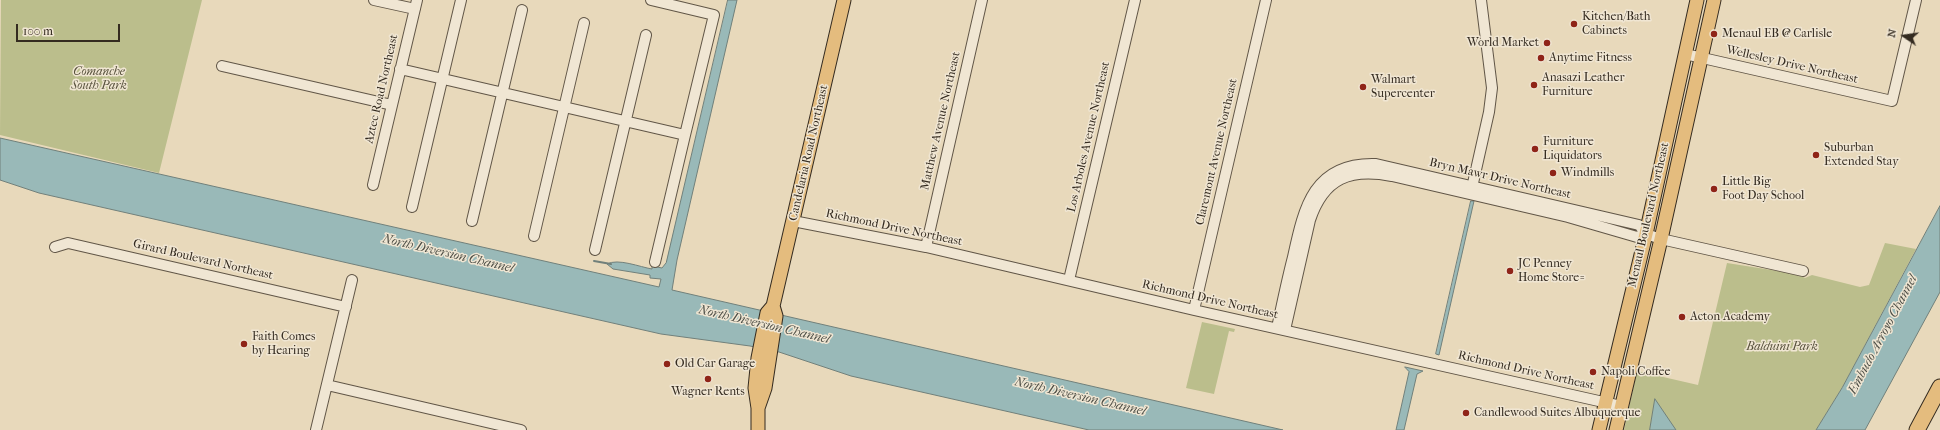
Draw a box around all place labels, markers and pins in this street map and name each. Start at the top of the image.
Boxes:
place label: Kitchen/Bath Cabinets [1582,10,1651,38]
marker: Kitchen/Bath Cabinets [1569,19,1579,29]
place label: Menaul EB @ Carlisle [1722,27,1832,41]
marker: Menaul EB @ Carlisle [1709,29,1719,39]
place label: World Market [1467,36,1539,50]
marker: World Market [1542,38,1552,48]
place label: Anytime Fitness [1549,51,1632,65]
marker: Anytime Fitness [1536,53,1546,63]
place label: Anasazi Leather Furniture [1542,71,1624,99]
place label: Walmart Supercenter [1371,73,1435,101]
marker: Anasazi Leather Furniture [1529,80,1539,90]
marker: Walmart Supercenter [1358,82,1368,92]
place label: Furniture Liquidators [1543,135,1602,163]
place label: Suburban Extended Stay [1824,141,1899,169]
marker: Furniture Liquidators [1530,144,1540,154]
marker: Suburban Extended Stay [1811,150,1821,160]
place label: Windmills [1561,166,1614,180]
marker: Windmills [1548,168,1558,178]
place label: Little Big Foot Day School [1722,175,1804,203]
marker: Little Big Foot Day School [1709,184,1719,194]
place label: JC Penney Home Store= [1518,257,1585,285]
marker: JC Penney Home Store= [1505,266,1515,276]
place label: Acton Academy [1690,310,1770,324]
marker: Acton Academy [1677,312,1687,322]
place label: Faith Comes by Hearing [252,330,315,358]
marker: Faith Comes by Hearing [239,339,249,349]
place label: Old Car Garage [675,357,755,371]
marker: Old Car Garage [662,359,672,369]
place label: Napoli Coffee [1601,365,1670,379]
marker: Napoli Coffee [1588,367,1598,377]
marker: Wagner Rents [703,374,713,384]
place label: Wagner Rents [671,385,745,399]
place label: Candlewood Suites Albuquerque [1474,406,1641,420]
marker: Candlewood Suites Albuquerque [1461,408,1471,418]

